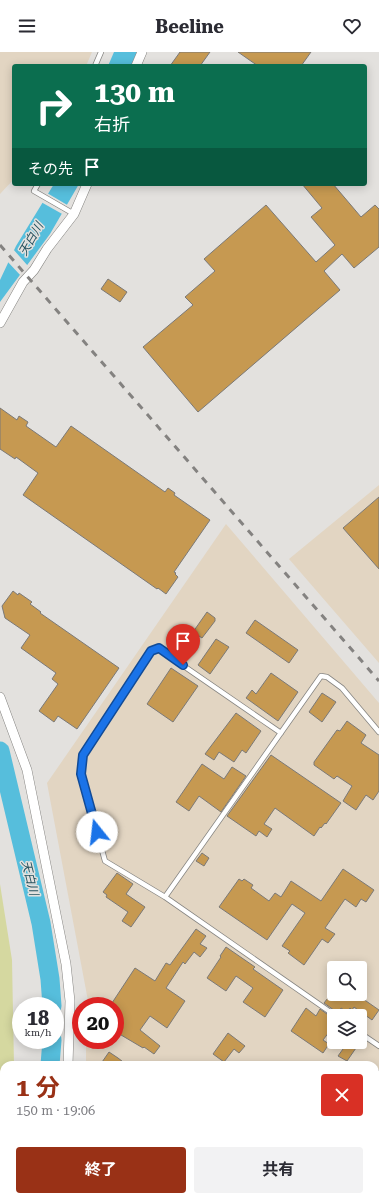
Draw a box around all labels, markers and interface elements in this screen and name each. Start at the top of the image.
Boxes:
icon: menu [16,15,38,37]
icon: heart [341,15,363,37]
text: Beeline [155,16,224,37]
text: 130 m [94,76,175,109]
icon: right [28,80,80,132]
text: 右折 [94,114,130,135]
icon: arrive [81,156,103,178]
text: その先 [28,160,73,178]
water label: 天白川 [16,218,47,258]
pin [166,624,200,665]
icon: arrive [172,630,194,652]
position arrow [76,811,118,853]
water label: 天白川 [19,859,42,899]
map controls [327,961,367,1049]
button: search [327,961,367,1001]
speed limit sign: 20 [72,997,124,1049]
text: 18 [27,1006,49,1030]
button: layers [327,1009,367,1049]
text: km/h [25,1027,51,1038]
text: 1 分 [16,1074,60,1102]
button: close [321,1074,363,1116]
text: 150 m · 19:06 [16,1103,95,1118]
button: 終了 [16,1147,186,1193]
button: 共有 [194,1147,363,1193]

